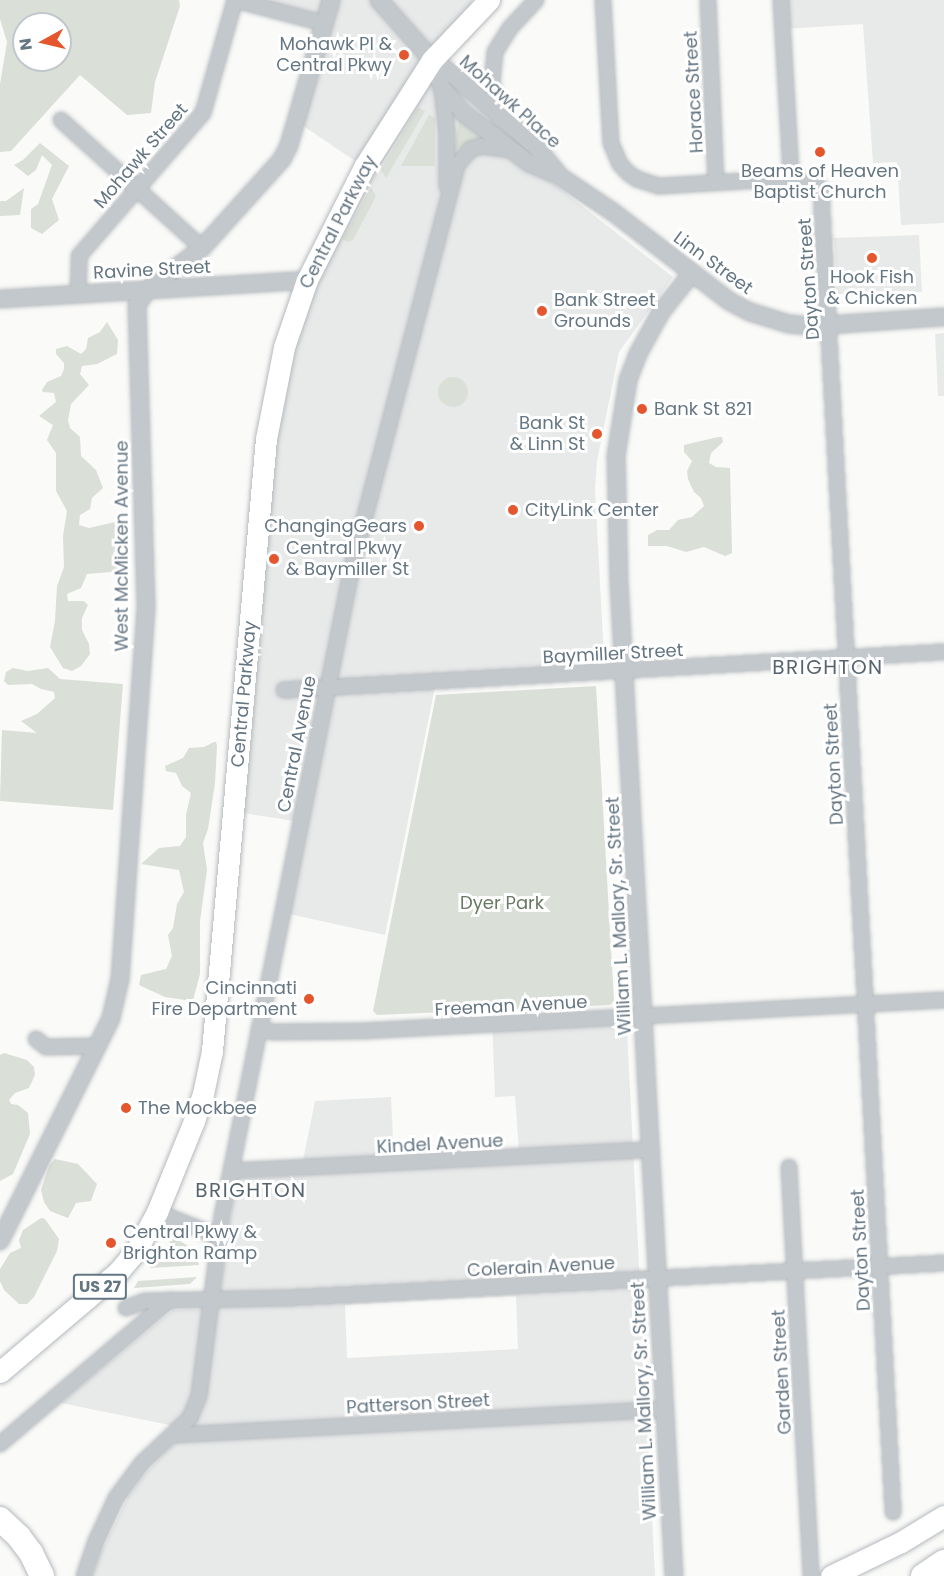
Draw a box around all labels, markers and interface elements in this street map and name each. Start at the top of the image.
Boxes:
north arrow [12,12,72,72]
street label: Horace Street [680,30,708,154]
place label: Mohawk Pl & Central Pkwy [276,34,392,76]
text: N [13,37,38,52]
marker: Mohawk Pl & Central Pkwy [397,48,411,62]
street label: Mohawk Place [455,51,565,153]
street label: Mohawk Street [89,99,193,213]
marker: Beams of Heaven Baptist Church [813,145,827,159]
street label: Central Parkway [295,152,381,292]
place label: Beams of Heaven Baptist Church [741,161,899,204]
street label: Dayton Street [794,217,824,341]
street label: Linn Street [669,227,757,299]
marker: Hook Fish & Chicken [865,251,879,265]
street label: Ravine Street [93,256,211,284]
place label: Hook Fish & Chicken [827,267,917,310]
place label: Bank Street Grounds [554,290,656,332]
marker: Bank Street Grounds [535,304,549,318]
place label: Bank St 821 [654,398,752,420]
marker: Bank St 821 [635,402,649,416]
place label: Bank St & Linn St [510,413,585,456]
marker: Bank St & Linn St [590,427,604,441]
street label: West McMicken Avenue [111,440,133,652]
place label: CityLink Center [525,499,659,521]
marker: CityLink Center [506,503,520,517]
place label: ChangingGears [264,515,407,537]
marker: ChangingGears [412,519,426,533]
place label: Central Pkwy & Baymiller St [286,538,409,580]
marker: Central Pkwy & Baymiller St [267,552,281,566]
street label: Central Parkway [227,620,261,768]
street label: Baymiller Street [542,640,684,668]
district label: BRIGHTON [772,655,884,679]
street label: Central Avenue [273,674,321,814]
street label: Dayton Street [820,702,848,826]
street label: William L. Mallory, Sr. Street [602,796,636,1036]
park label: Dyer Park [460,892,544,914]
place label: Cincinnati Fire Department [152,978,297,1020]
street label: Freeman Avenue [434,991,588,1021]
marker: Cincinnati Fire Department [302,992,316,1006]
place label: The Mockbee [138,1097,257,1119]
marker: The Mockbee [119,1101,133,1115]
street label: Kindel Avenue [376,1130,504,1158]
district label: BRIGHTON [195,1178,307,1202]
street label: Dayton Street [847,1188,875,1312]
place label: Central Pkwy & Brighton Ramp [123,1222,257,1264]
marker: Central Pkwy & Brighton Ramp [104,1236,118,1250]
street label: Colerain Avenue [466,1252,616,1282]
road number: US 27 [72,1274,128,1300]
street label: William L. Mallory, Sr. Street [627,1281,661,1521]
street label: Garden Street [768,1309,796,1435]
street label: Patterson Street [346,1389,490,1419]

